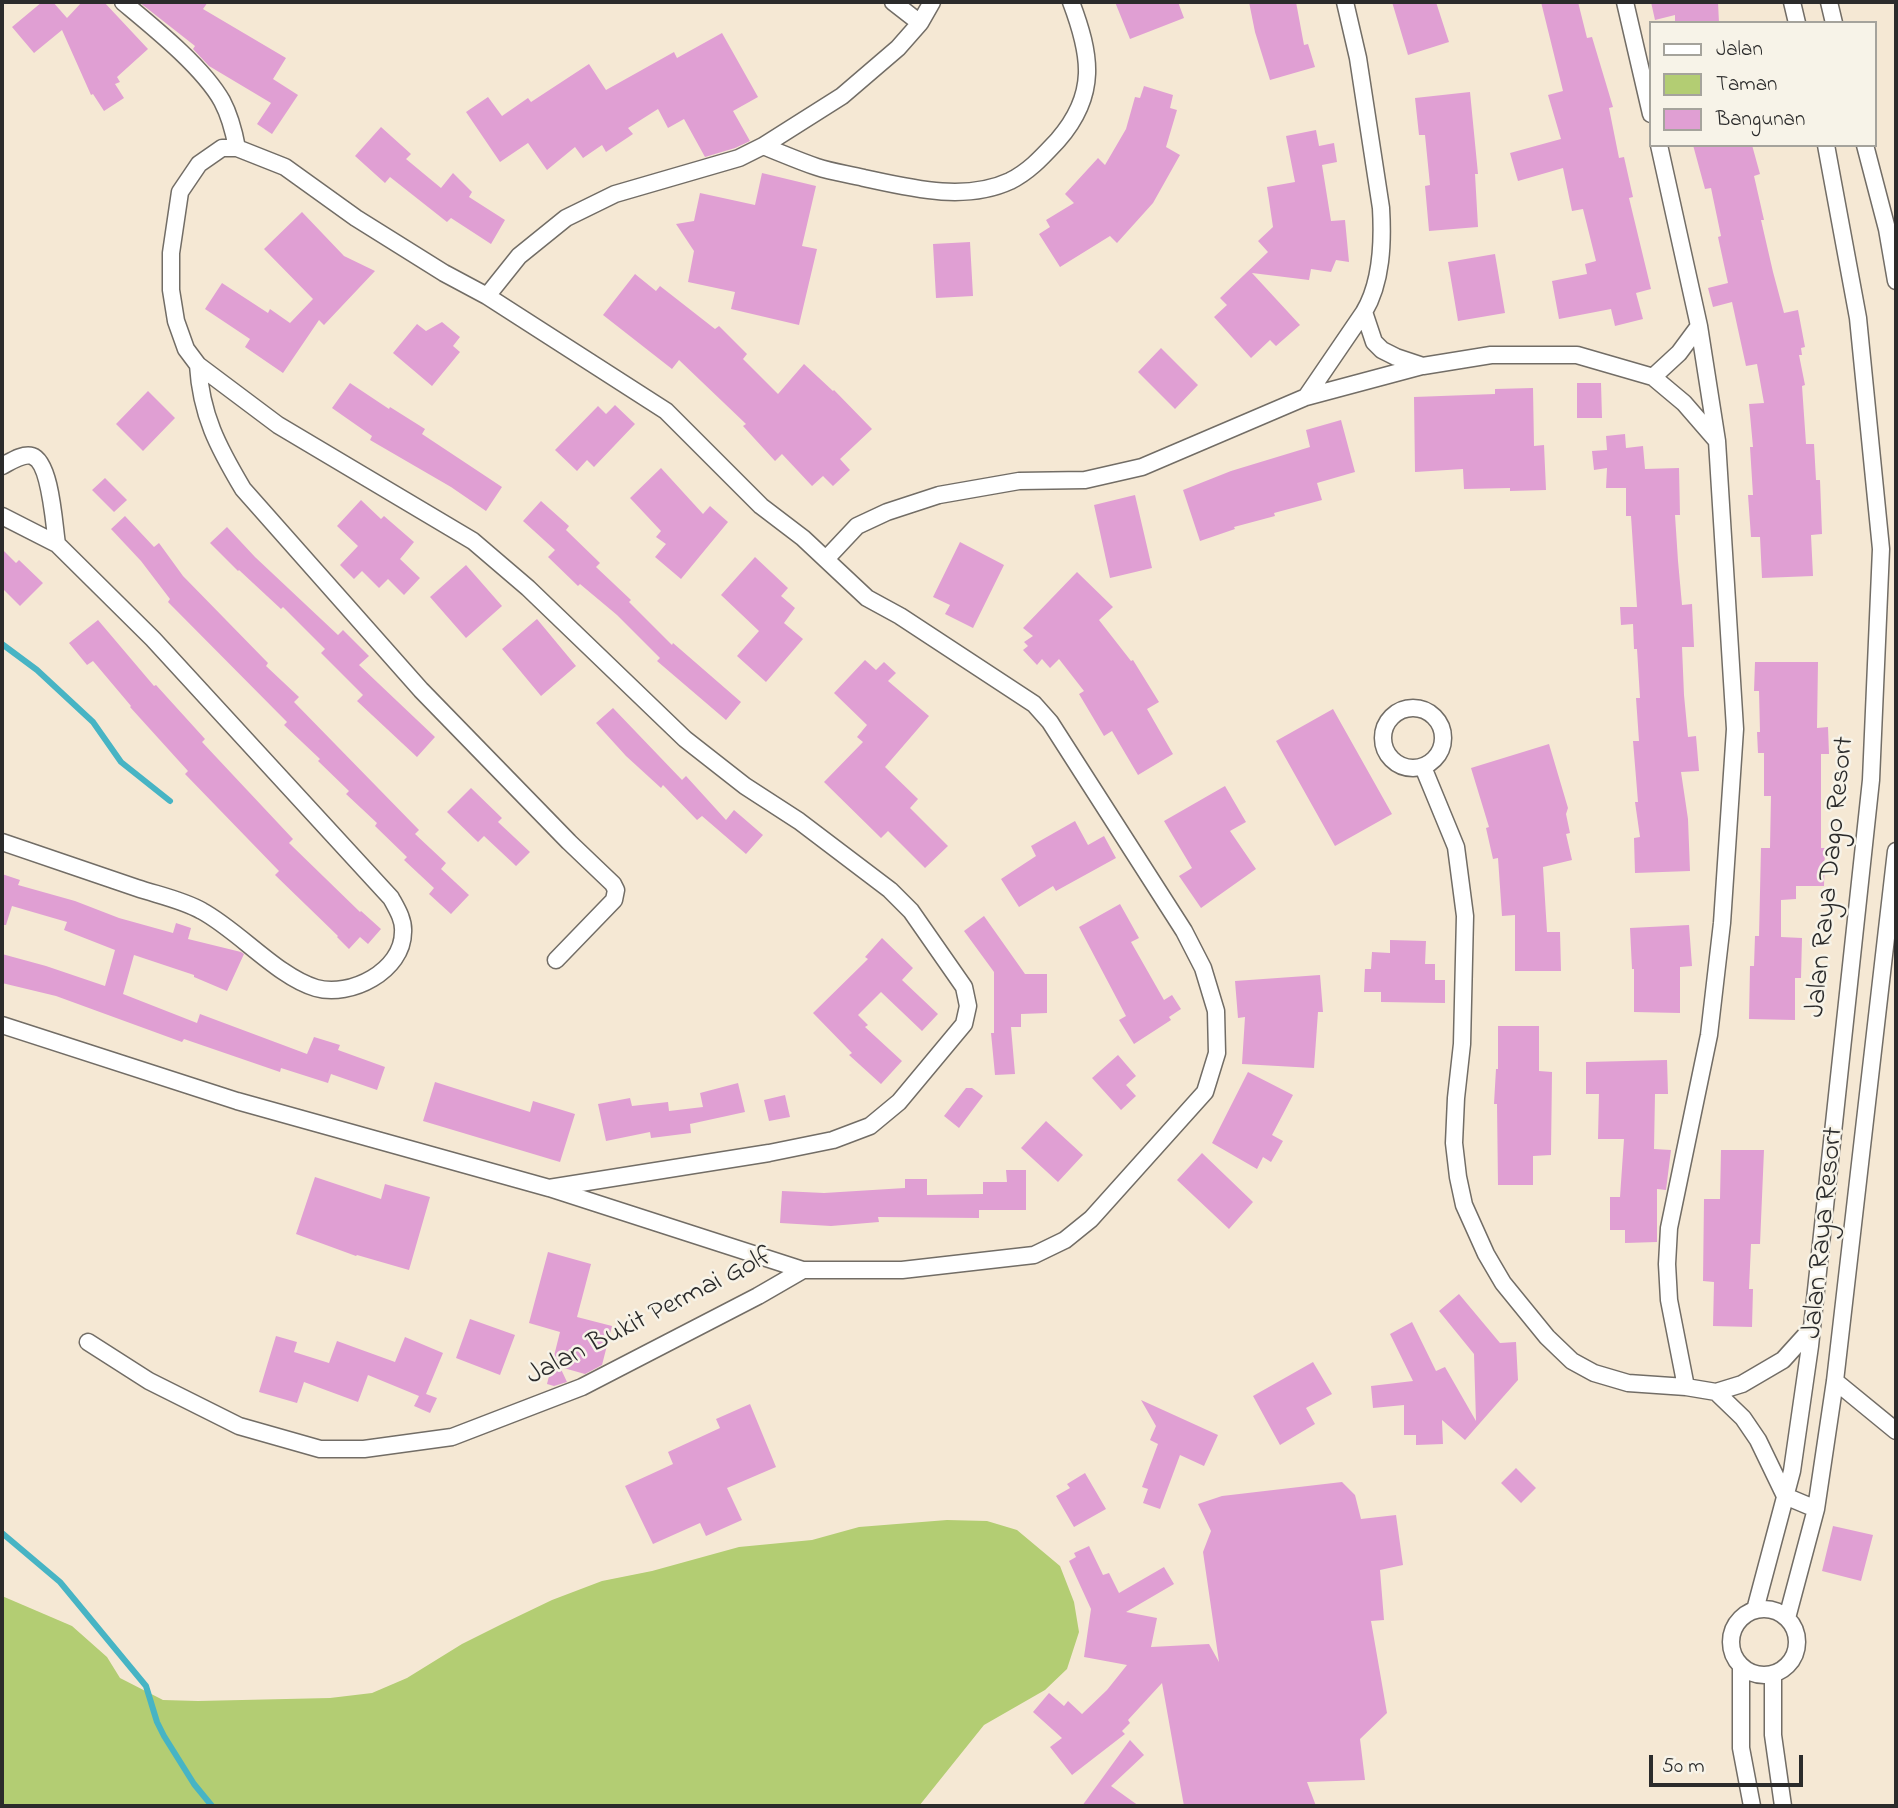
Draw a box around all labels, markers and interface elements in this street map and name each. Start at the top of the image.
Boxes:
legend [1650,21,1877,147]
text: Jalan [1716,35,1763,65]
text: Taman [1716,70,1777,100]
text: Bangunan [1716,105,1805,135]
street label: Jalan Raya Dago Resort [1801,735,1863,1019]
street label: Jalan Raya Resort [1797,1126,1853,1340]
street label: Jalan Bukit Permai Golf [521,1241,779,1395]
scale bar [1653,1742,1807,1786]
text: 50 m [1662,1752,1705,1782]

